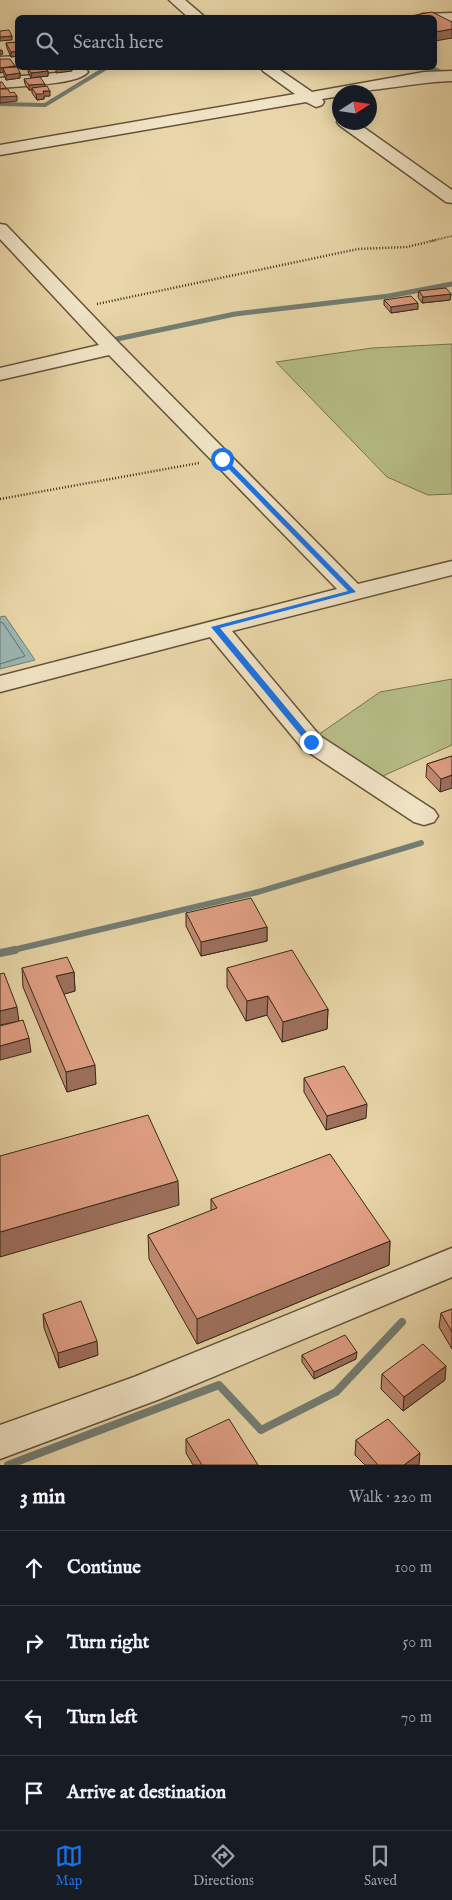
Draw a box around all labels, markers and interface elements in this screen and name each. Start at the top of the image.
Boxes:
search box [15,15,437,70]
icon: search [33,29,61,57]
text: Search here [73,31,164,55]
north arrow [332,85,377,130]
route start [211,448,234,471]
route end [300,731,323,754]
text: 3 min [20,1484,65,1511]
text: Walk · 220 m [349,1488,432,1508]
icon: ahead [20,1554,48,1582]
text: Continue [67,1556,141,1580]
text: 100 m [395,1558,432,1578]
icon: right [20,1629,48,1657]
text: Turn right [67,1631,149,1655]
text: 50 m [403,1633,432,1653]
icon: left [20,1704,48,1732]
text: Turn left [67,1706,138,1730]
text: 70 m [401,1708,432,1728]
icon: arrive [20,1779,48,1807]
text: Arrive at destination [67,1781,226,1805]
tab: Map [55,1842,83,1890]
tab: Directions [193,1842,254,1890]
tab: Saved [364,1842,397,1890]

